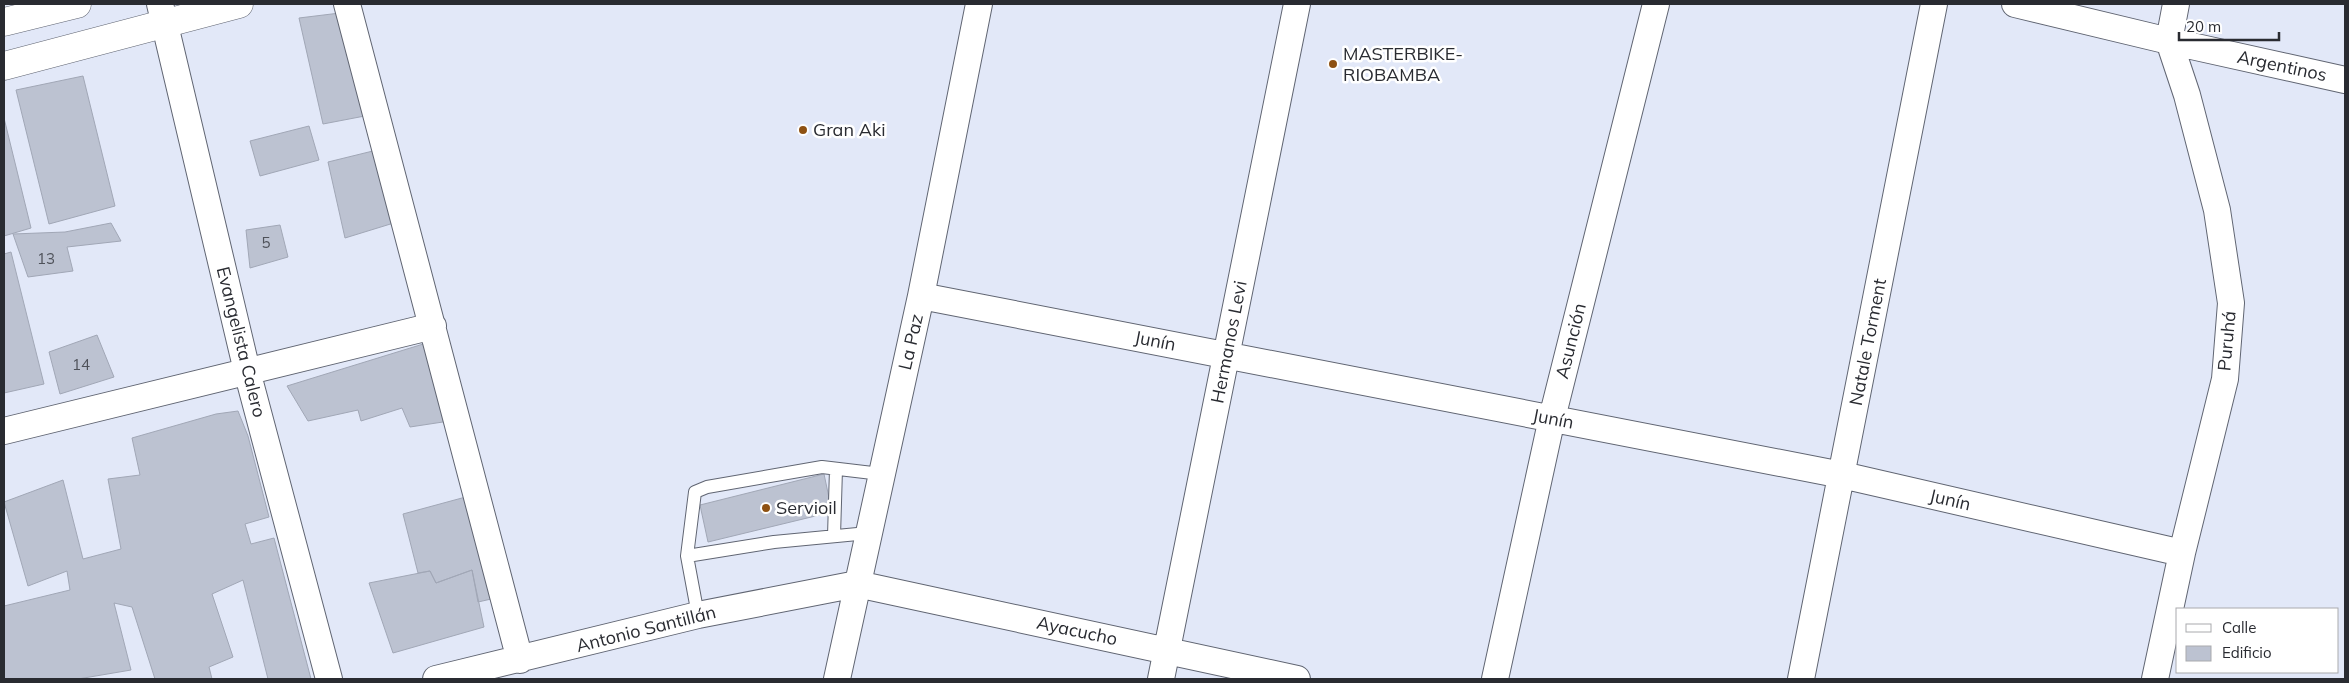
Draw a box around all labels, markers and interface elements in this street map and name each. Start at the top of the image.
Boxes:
scale bar [2179,10,2279,42]
text: 20 m [2186,17,2221,36]
place label: MASTERBIKE- RIOBAMBA [1343,42,1463,86]
street label: Argentinos [2235,45,2329,86]
marker: MASTERBIKE- RIOBAMBA [1327,58,1339,70]
place label: Gran Aki [813,118,885,141]
marker: Gran Aki [797,124,809,136]
house number: 5 [261,233,271,252]
house number: 13 [37,249,55,268]
street label: Evangelista Calero [212,264,271,420]
street label: Natale Torment [1844,276,1891,407]
street label: Hermanos Levi [1205,279,1252,405]
street label: Asunción [1550,301,1591,381]
street label: Puruhá [2212,310,2241,372]
street label: La Paz [893,312,928,372]
street label: Junín [1132,325,1178,356]
house number: 14 [72,355,90,374]
street label: Junín [1530,403,1576,434]
street label: Junín [1927,484,1973,515]
place label: Servioil [776,496,837,519]
marker: Servioil [760,502,772,514]
street label: Antonio Santillán [574,600,718,657]
legend [2176,608,2339,673]
street label: Ayacucho [1035,611,1120,650]
text: Calle [2222,618,2256,637]
text: Edificio [2222,643,2272,662]

